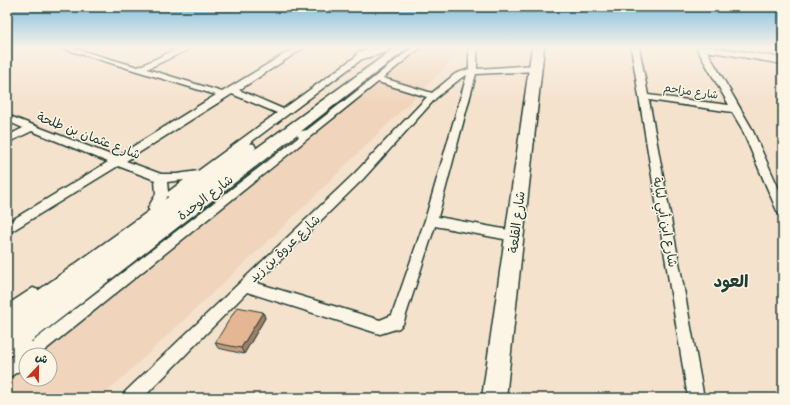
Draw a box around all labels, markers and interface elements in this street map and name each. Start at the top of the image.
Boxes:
street label: شارع مزاحم [662,78,720,105]
street label: شارع عثمان بن طلحة [34,105,144,166]
street label: شارع الوحدة [172,169,238,226]
street label: شارع ابن أبي لبابة [646,175,685,269]
street label: شارع القلعة [501,190,532,254]
street label: شارع عروة بن زيد [243,209,326,288]
district label: العود [714,266,748,296]
north arrow [18,347,58,387]
text: ش [32,347,51,369]

